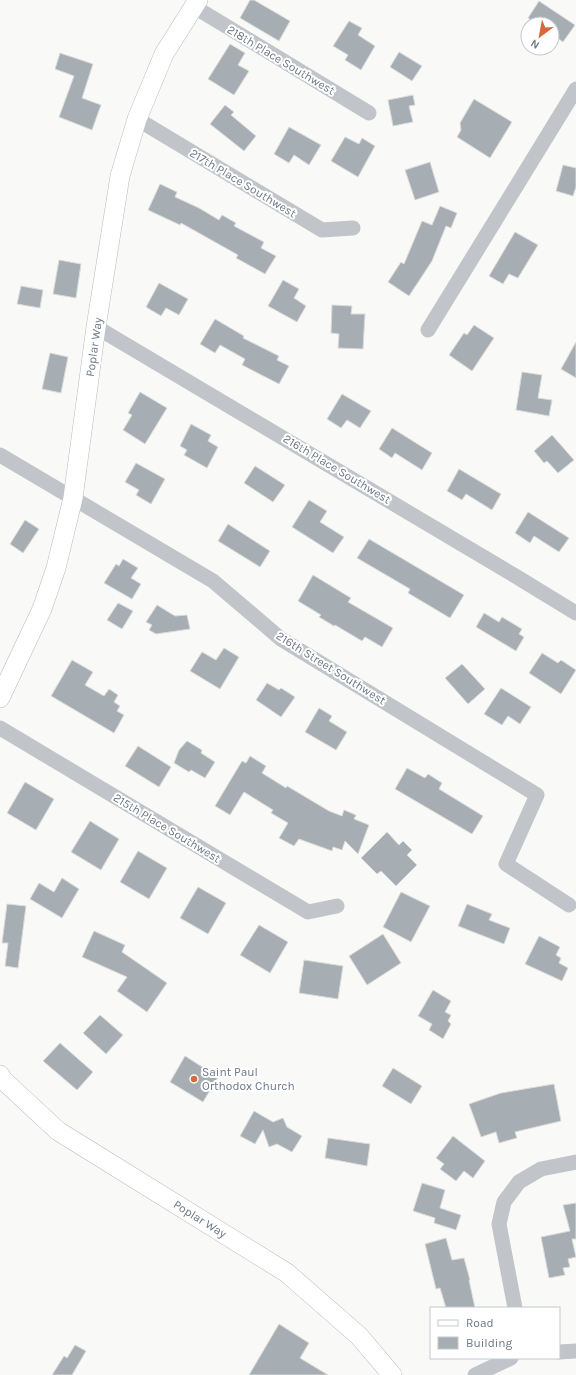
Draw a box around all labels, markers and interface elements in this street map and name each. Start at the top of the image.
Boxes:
north arrow [520,16,560,56]
street label: 218th Place Southwest [225,22,338,98]
text: N [528,36,542,52]
street label: 217th Place Southwest [187,146,299,221]
street label: Poplar Way [83,316,105,378]
street label: 216th Place Southwest [281,431,394,507]
street label: 216th Street Southwest [274,628,389,708]
street label: 215th Place Southwest [111,790,224,866]
place label: Saint Paul Orthodox Church [202,1065,295,1093]
marker: Saint Paul Orthodox Church [189,1074,199,1084]
street label: Poplar Way [171,1197,229,1241]
legend [430,1307,560,1359]
text: Road [466,1316,494,1330]
text: Building [466,1336,513,1350]

